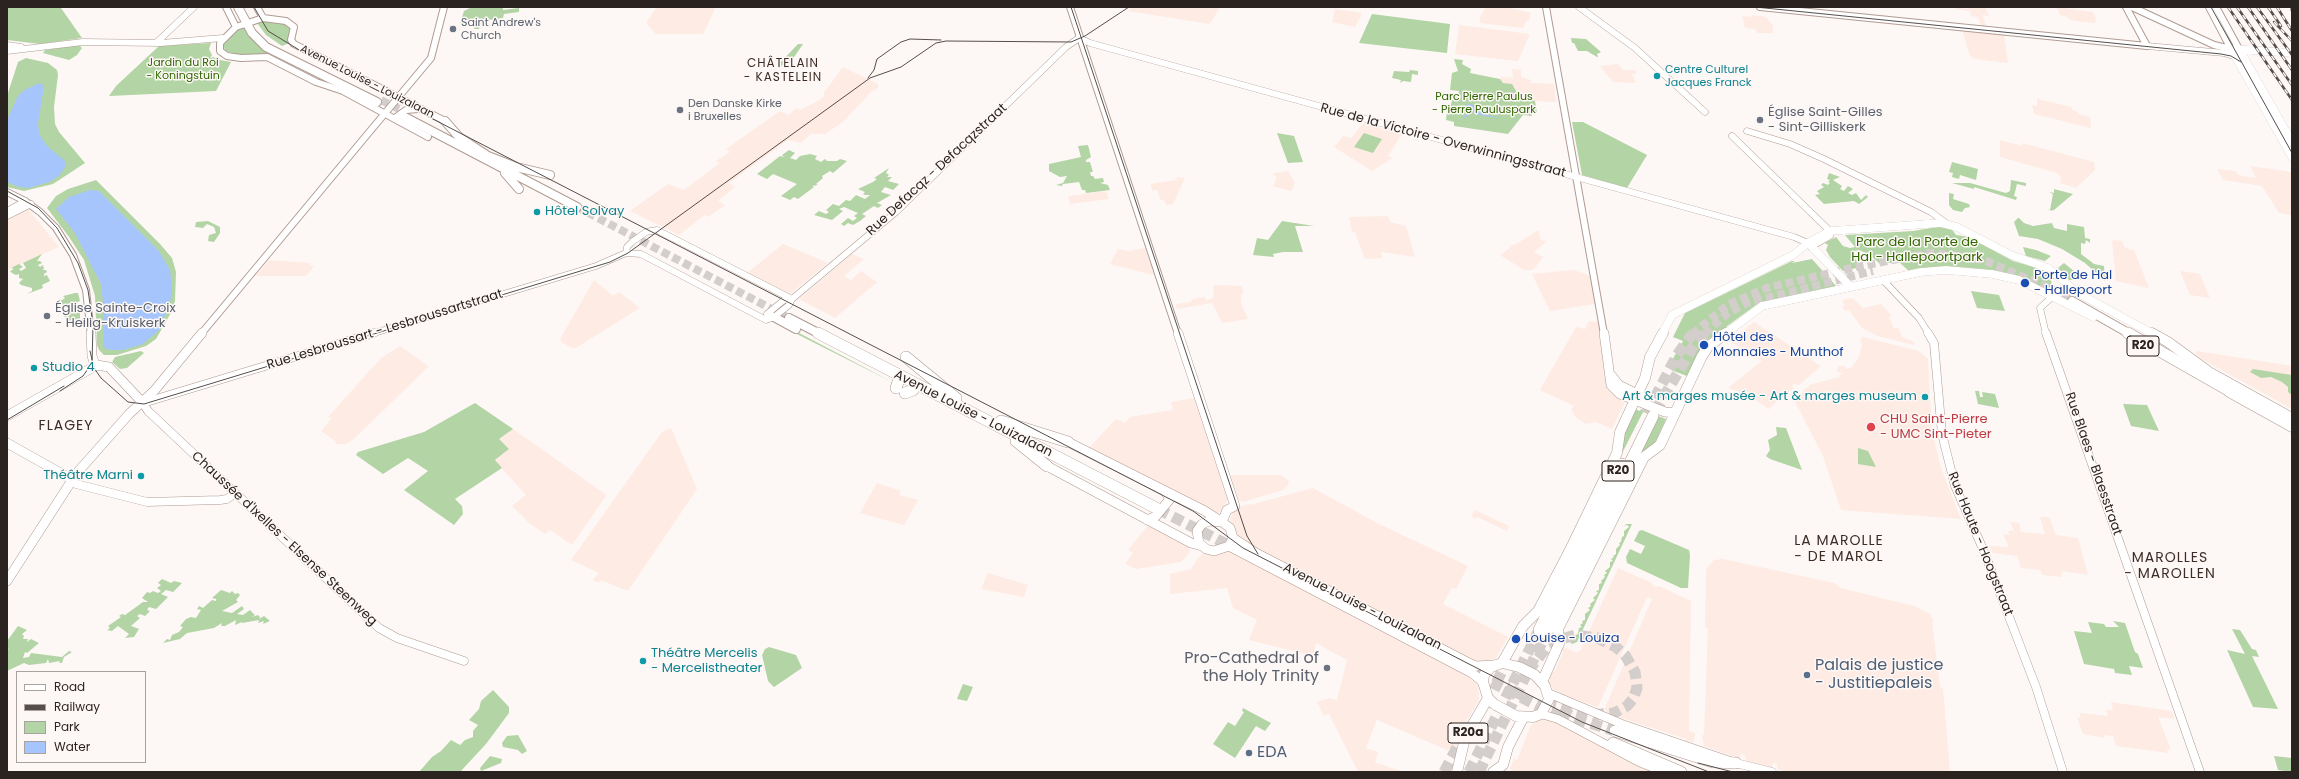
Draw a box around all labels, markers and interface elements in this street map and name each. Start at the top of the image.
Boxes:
place label: Saint Andrew's Church [461,16,541,42]
marker: Saint Andrew's Church [448,24,458,34]
street label: Avenue Louise - Louizalaan [298,42,436,122]
park label: Jardin du Roi - Koningstuin [146,56,220,82]
district label: CHÂTELAIN - KASTELEIN [744,57,822,85]
place label: Centre Culturel Jacques Franck [1665,63,1751,89]
marker: Centre Culturel Jacques Franck [1652,71,1662,81]
park label: Parc Pierre Paulus - Pierre Pauluspark [1432,90,1536,116]
place label: Den Danske Kirke i Bruxelles [688,97,782,123]
street label: Rue Defacqz - Defacqzstraat [864,101,1010,239]
street label: Rue de la Victoire - Overwinningsstraat [1319,101,1567,181]
marker: Den Danske Kirke i Bruxelles [675,105,685,115]
place label: Église Saint-Gilles - Sint-Gilliskerk [1768,105,1883,136]
marker: Église Saint-Gilles - Sint-Gilliskerk [1755,115,1765,125]
place label: Hôtel Solvay [545,204,624,220]
marker: Hôtel Solvay [532,207,542,217]
park label: Parc de la Porte de Hal - Hallepoortpark [1851,235,1983,266]
place label: Porte de Hal - Hallepoort [2034,268,2112,299]
marker: Porte de Hal - Hallepoort [2019,277,2031,289]
street label: Rue Lesbroussart - Lesbroussartstraat [265,287,505,373]
place label: Église Sainte-Croix - Heilig-Kruiskerk [55,301,176,332]
marker: Église Sainte-Croix - Heilig-Kruiskerk [42,311,52,321]
place label: Hôtel des Monnaies - Munthof [1713,330,1844,361]
road number: R20 [2127,336,2159,356]
marker: Hôtel des Monnaies - Munthof [1698,339,1710,351]
place label: Studio 4 [42,360,95,376]
marker: Studio 4 [29,363,39,373]
street label: Avenue Louise - Louizalaan [891,367,1055,461]
place label: Art & marges musée - Art & marges museum [1622,389,1917,405]
street label: Rue Blaes - Blaesstraat [2061,390,2125,538]
marker: Art & marges musée - Art & marges museum [1920,392,1930,402]
place label: CHU Saint-Pierre - UMC Sint-Pieter [1880,412,1992,443]
district label: FLAGEY [39,418,93,434]
marker: CHU Saint-Pierre - UMC Sint-Pieter [1865,421,1877,433]
street label: Chaussée d'Ixelles - Elsense Steenweg [188,449,380,629]
road number: R20 [1602,461,1634,481]
place label: Théâtre Marni [43,468,133,484]
street label: Rue Haute - Hoogstraat [1944,470,2016,618]
marker: Théâtre Marni [136,471,146,481]
district label: LA MAROLLE - DE MAROL [1794,533,1884,566]
district label: MAROLLES - MAROLLEN [2124,550,2216,582]
street label: Avenue Louise - Louizalaan [1280,560,1444,654]
place label: Louise - Louiza [1525,631,1620,647]
marker: Louise - Louiza [1510,633,1522,645]
place label: Théâtre Mercelis - Mercelistheater [651,646,762,677]
place label: Pro-Cathedral of the Holy Trinity [1184,649,1319,687]
marker: Théâtre Mercelis - Mercelistheater [638,656,648,666]
place label: Palais de justice - Justitiepaleis [1815,656,1943,694]
marker: Pro-Cathedral of the Holy Trinity [1322,663,1332,673]
marker: Palais de justice - Justitiepaleis [1802,670,1812,680]
legend [16,671,146,763]
text: Road [54,678,85,695]
text: Railway [54,698,100,715]
text: Park [54,718,80,735]
road number: R20a [1448,723,1488,743]
text: Water [54,738,90,755]
place label: EDA [1257,743,1287,763]
marker: EDA [1244,748,1254,758]

